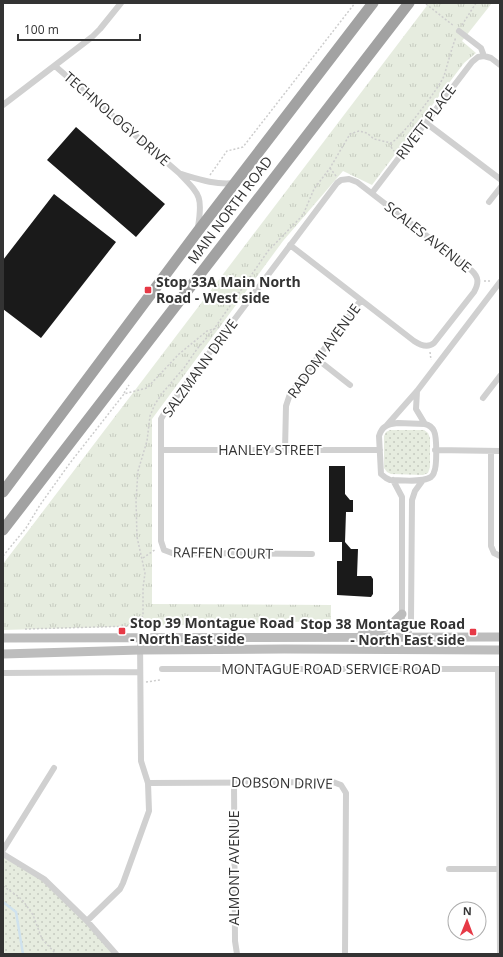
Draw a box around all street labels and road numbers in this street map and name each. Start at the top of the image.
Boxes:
street label: TECHNOLOGY DRIVE [60,67,174,170]
street label: RIVETT PLACE [391,80,460,163]
street label: MAIN NORTH ROAD [183,152,276,267]
street label: SCALES AVENUE [381,197,476,276]
street label: RADOMI AVENUE [283,300,364,402]
street label: SALZMANN DRIVE [158,315,242,421]
street label: HANLEY STREET [218,440,322,459]
street label: RAFFEN COURT [173,542,274,563]
street label: MONTAGUE ROAD SERVICE ROAD [221,659,441,678]
street label: DOBSON DRIVE [231,772,333,793]
street label: ALMONT AVENUE [224,810,243,926]

